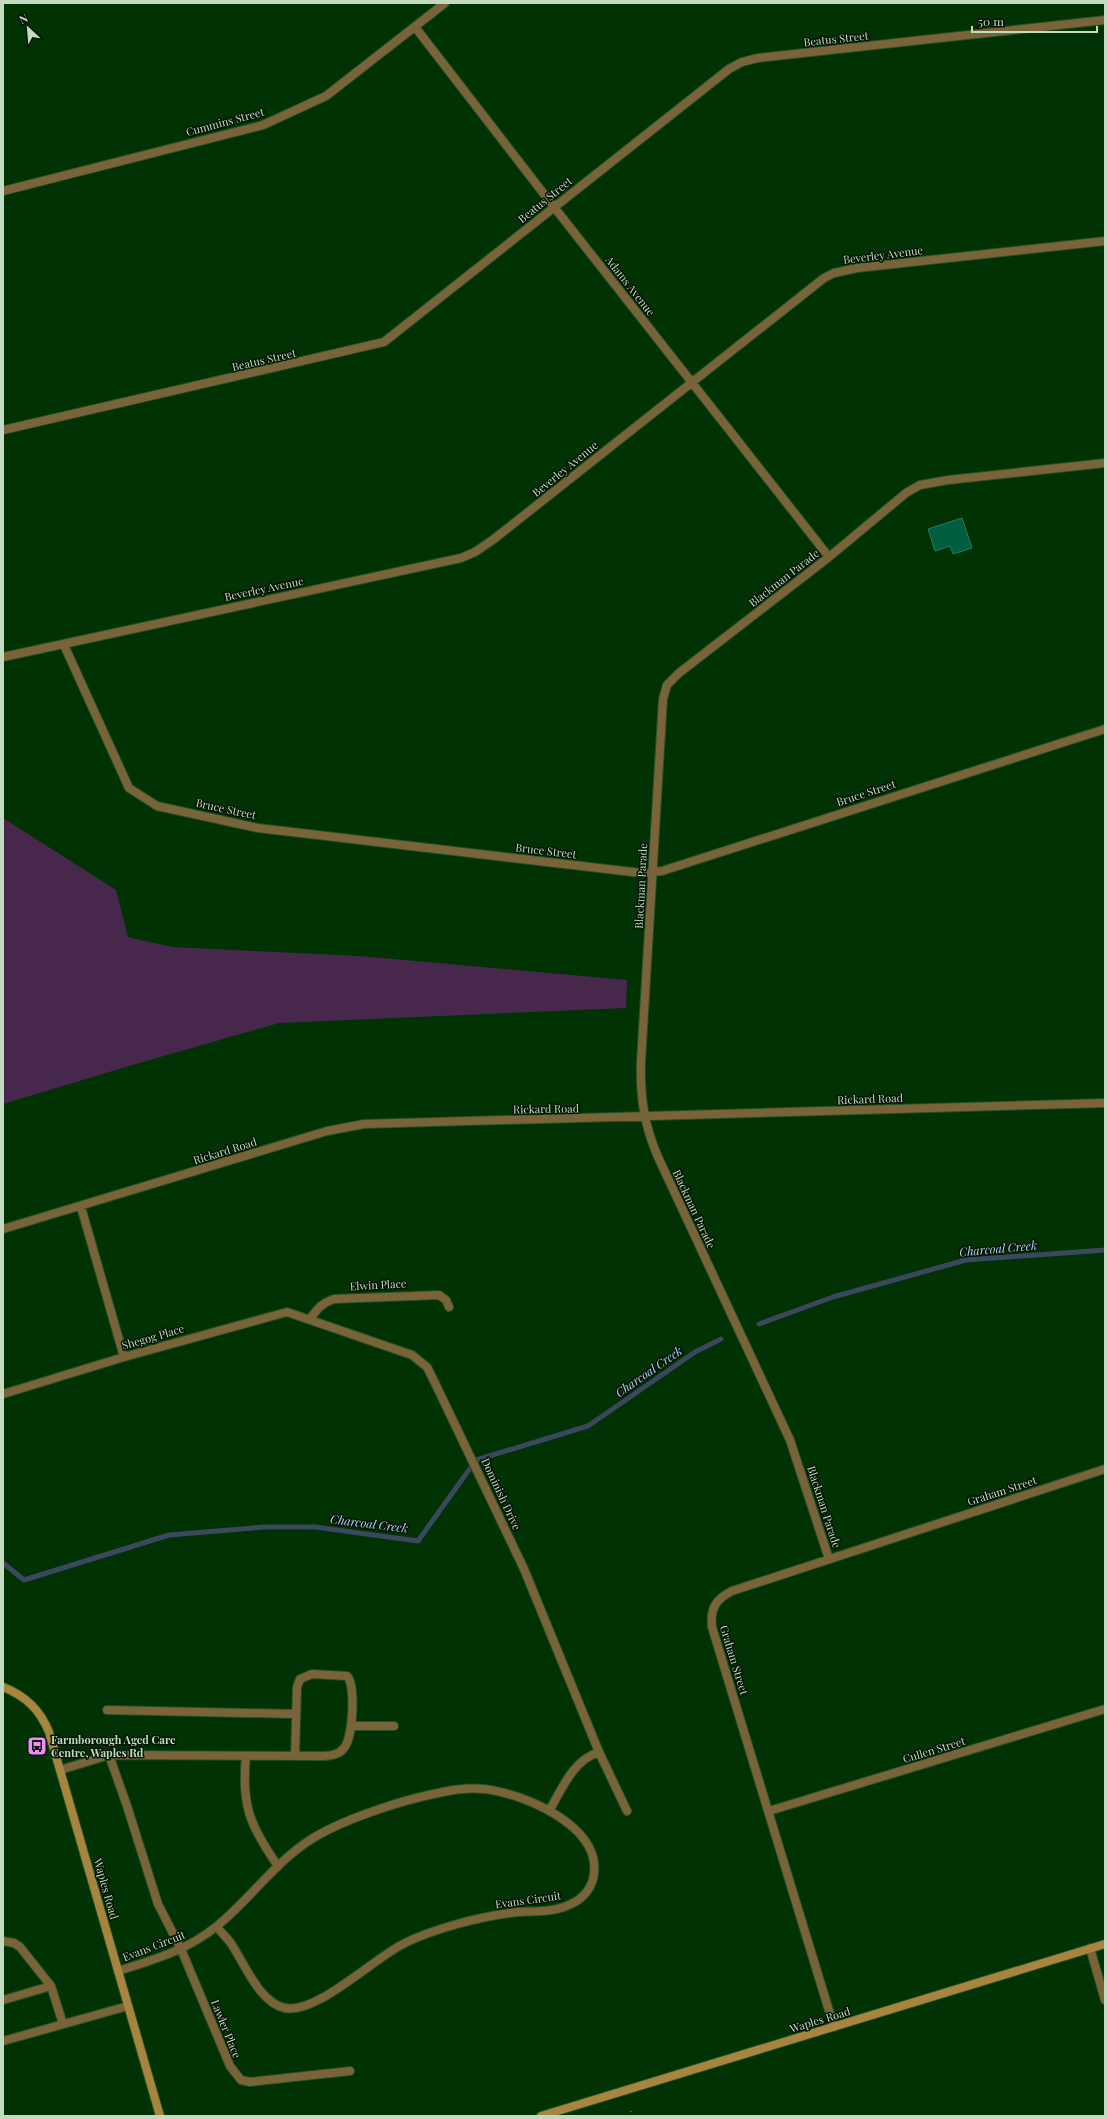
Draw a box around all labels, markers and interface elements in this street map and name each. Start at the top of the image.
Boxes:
north arrow [8,8,48,48]
scale bar [972,8,1097,34]
text: N [17,10,30,27]
text: 50 m [978,13,1004,29]
street label: Beatus Street [803,28,869,49]
street label: Cummins Street [184,104,266,139]
street label: Beatus Street [515,173,575,226]
street label: Beverley Avenue [842,242,924,267]
street label: Adams Avenue [602,252,659,319]
street label: Beatus Street [230,345,298,374]
street label: Beverley Avenue [529,437,601,500]
street label: Blackman Parade [745,545,822,610]
street label: Beverley Avenue [223,573,305,604]
street label: Bruce Street [834,776,897,809]
street label: Bruce Street [195,795,258,822]
street label: Bruce Street [515,839,577,862]
street label: Blackman Parade [631,842,650,929]
street label: Rickard Road [837,1090,904,1107]
street label: Rickard Road [513,1100,580,1117]
street label: Rickard Road [191,1134,259,1167]
street label: Blackman Parade [670,1167,719,1251]
water label: Charcoal Creek [958,1237,1038,1259]
street label: Elwin Place [349,1276,407,1293]
street label: Shegog Place [120,1320,186,1353]
water label: Charcoal Creek [612,1342,685,1400]
street label: Dominish Drive [478,1455,525,1533]
street label: Blackman Parade [804,1464,845,1550]
street label: Graham Street [965,1472,1039,1509]
water label: Charcoal Creek [329,1510,409,1536]
street label: Graham Street [717,1623,752,1697]
place label: Farmborough Aged Care Centre, Waples Rd [51,1732,176,1760]
street label: Cullen Street [901,1733,967,1766]
bus stop icon: Farmborough Aged Care Centre, Waples Rd [26,1735,48,1757]
street label: Waples Road [90,1856,122,1922]
street label: Evans Circuit [494,1887,562,1912]
street label: Evans Circuit [120,1927,187,1964]
street label: Lawler Place [208,1997,245,2061]
street label: Waples Road [787,2003,853,2036]

